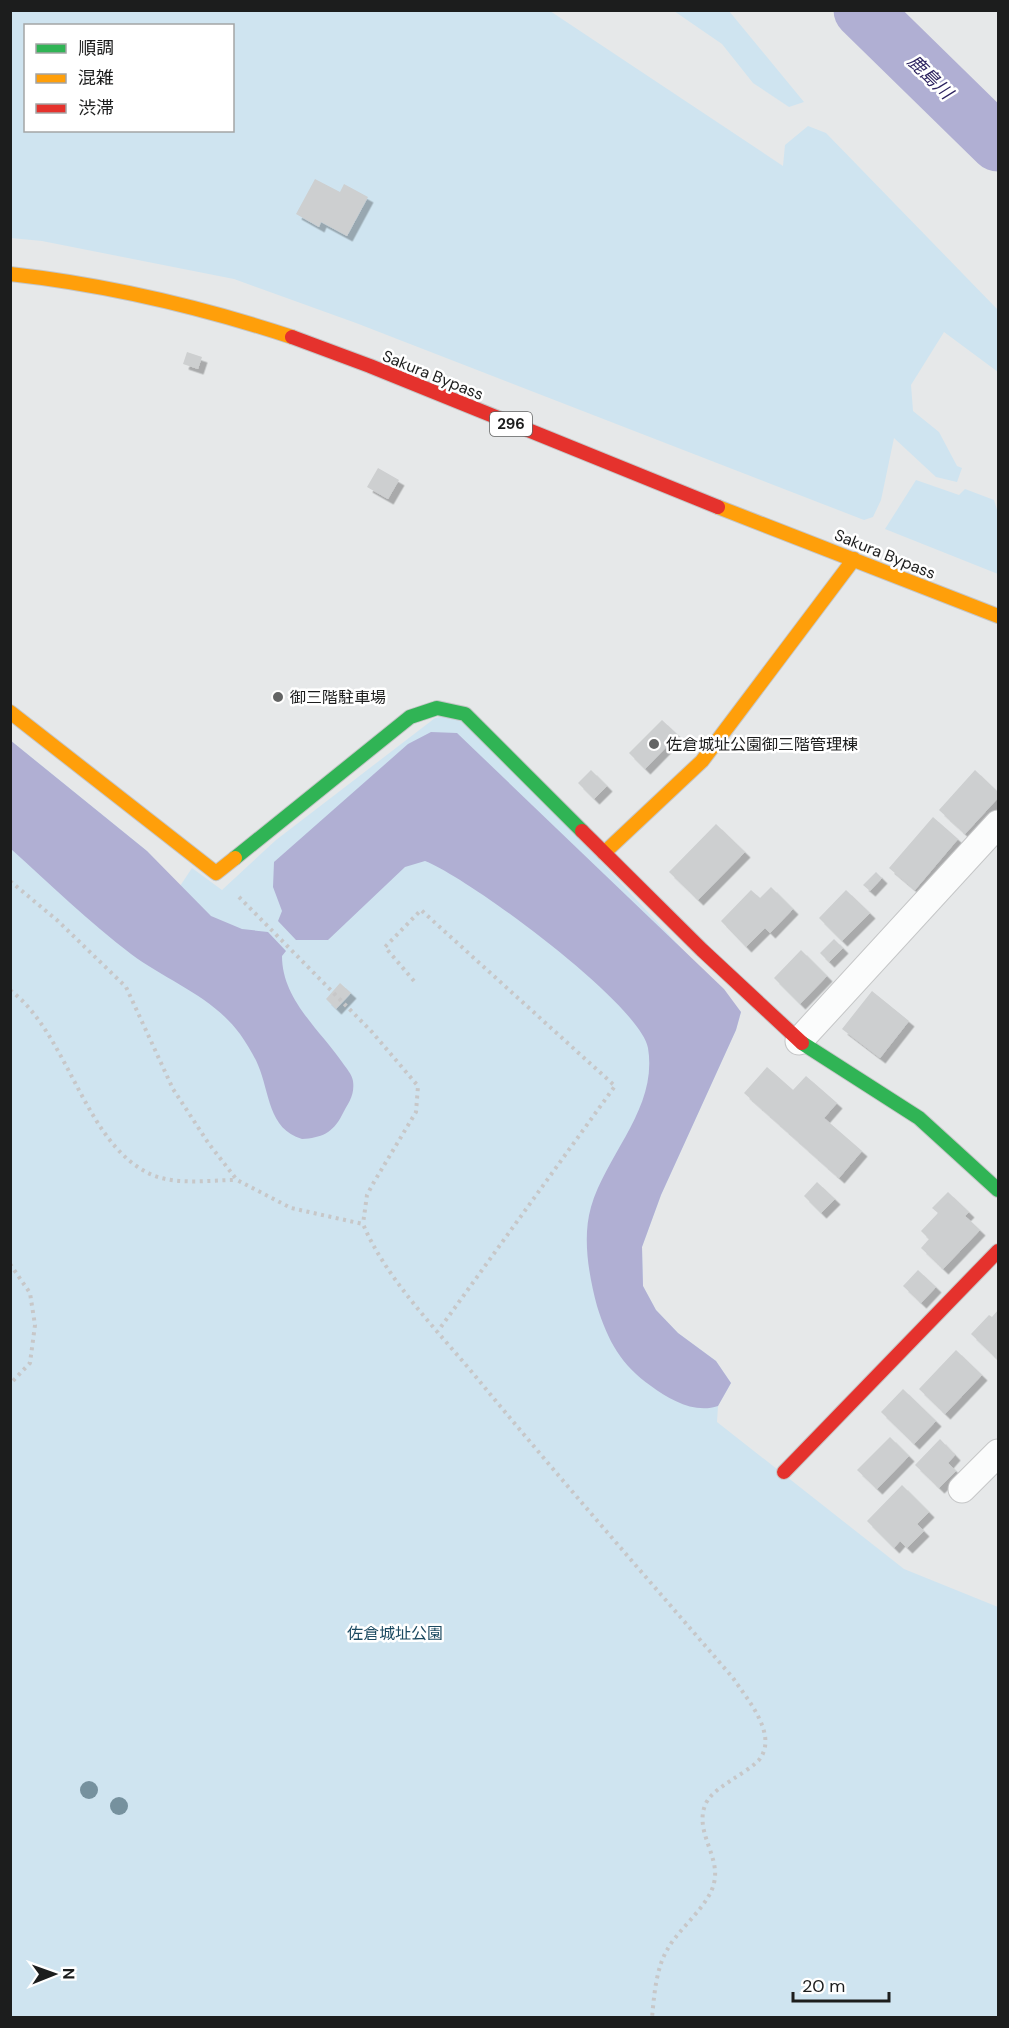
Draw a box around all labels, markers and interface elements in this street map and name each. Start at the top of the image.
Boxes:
legend [24,24,234,132]
text: 順調 [78,36,114,60]
water label: 鹿島川 [902,50,959,106]
text: 混雑 [78,66,114,90]
text: 渋滞 [78,96,114,120]
street label: Sakura Bypass [379,345,487,405]
road number: 296 [490,412,532,436]
street label: Sakura Bypass [831,524,939,584]
place label: 御三階駐車場 [290,687,386,708]
marker: 御三階駐車場 [271,690,285,704]
place label: 佐倉城址公園御三階管理棟 [666,734,858,755]
marker: 佐倉城址公園御三階管理棟 [647,737,661,751]
park label: 佐倉城址公園 [347,1623,443,1644]
north arrow [24,1944,84,2004]
scale bar [793,1965,889,2003]
text: N [58,1968,79,1980]
text: 20 m [802,1974,845,1998]

